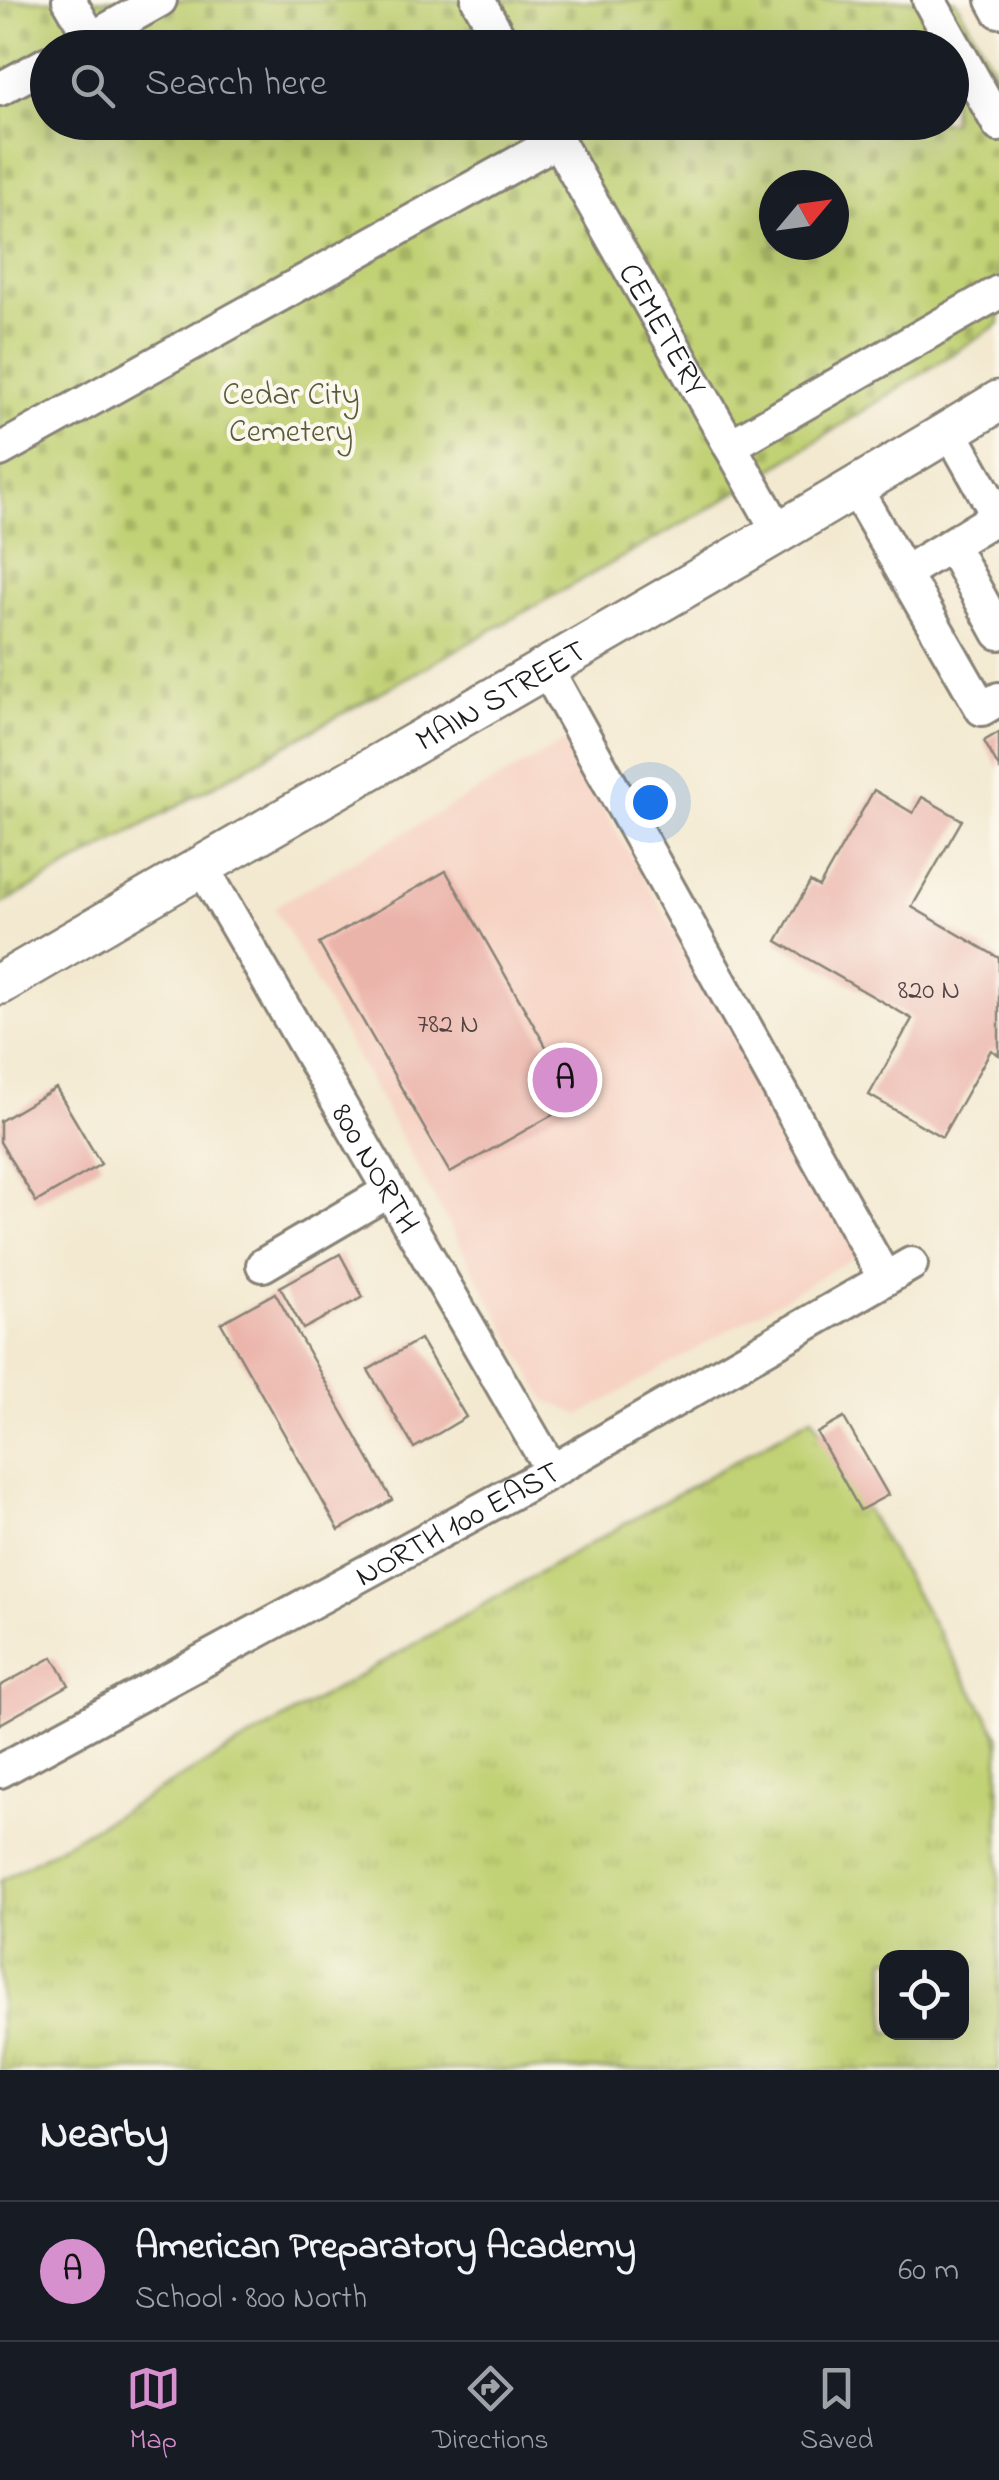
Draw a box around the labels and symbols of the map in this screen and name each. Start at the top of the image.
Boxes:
north arrow [759,170,849,260]
street label: CEMETERY [604,255,717,406]
park label: Cedar City Cemetery [223,373,359,457]
street label: MAIN STREET [408,630,596,765]
your location [625,777,676,828]
house number: 820 N [898,971,960,1012]
house number: 782 N [417,1005,479,1046]
pin: A [532,1042,598,1118]
street label: 800 NORTH [317,1096,430,1243]
street label: NORTH 100 EAST [348,1451,570,1601]

